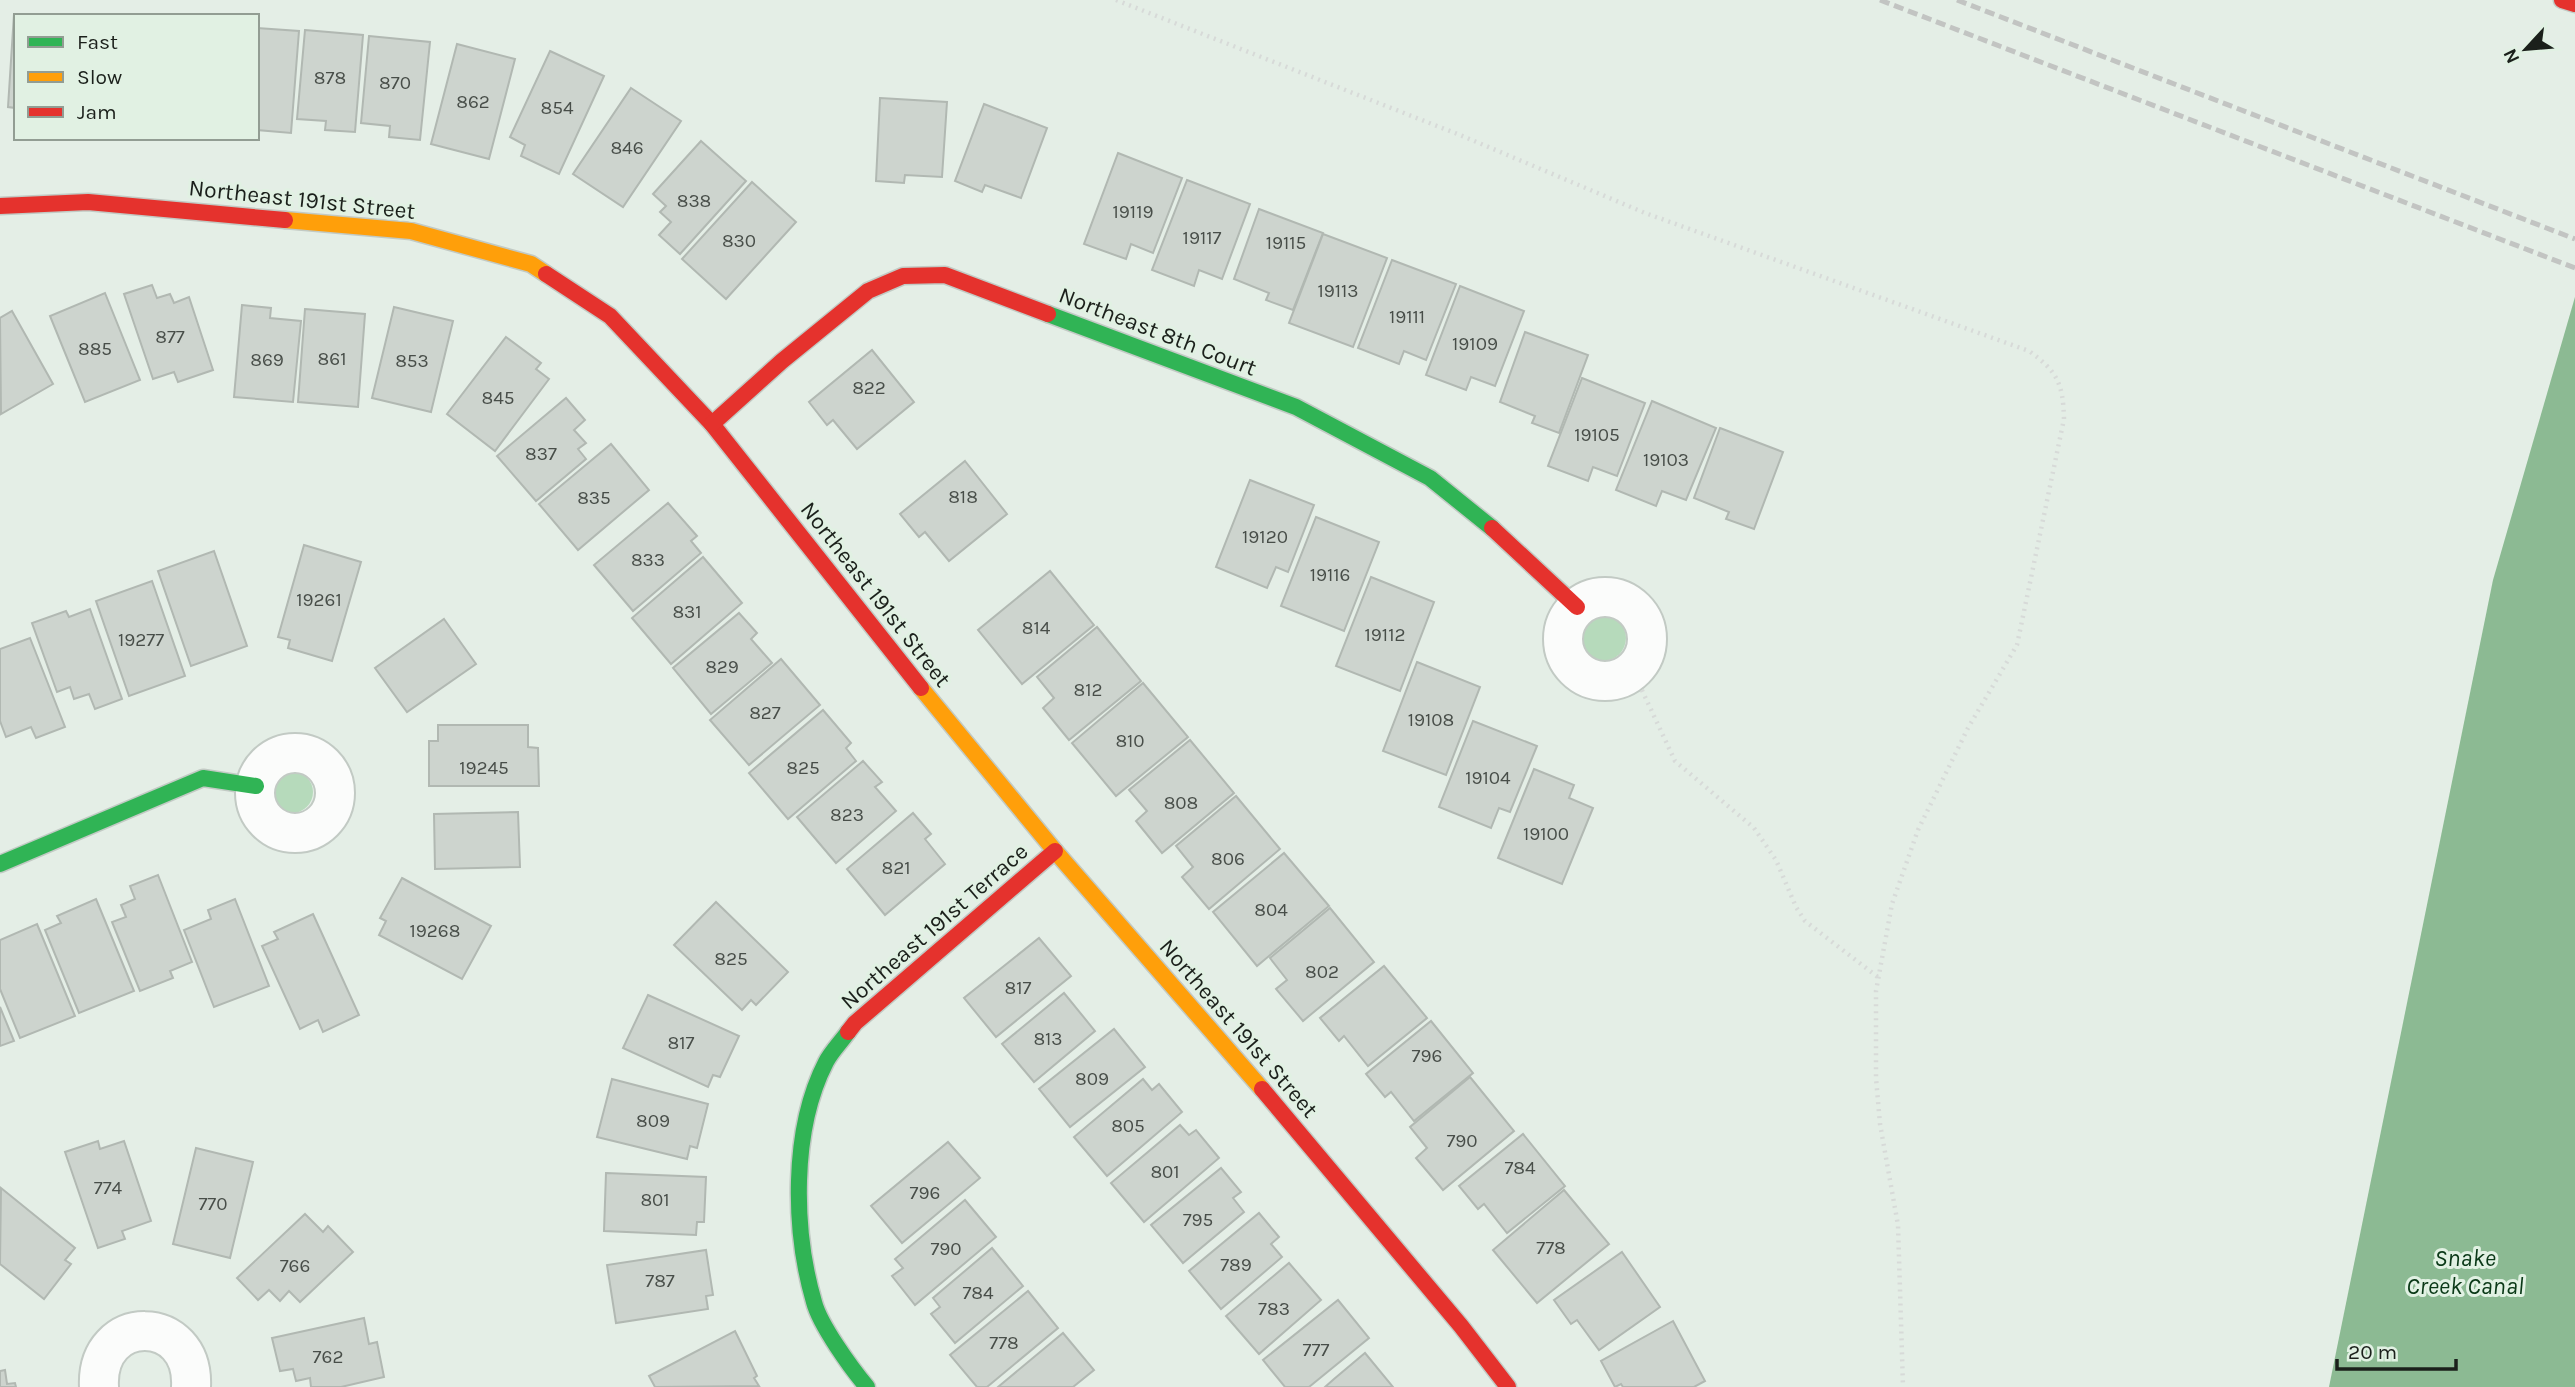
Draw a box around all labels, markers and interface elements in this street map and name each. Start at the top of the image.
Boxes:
legend [14,14,259,140]
north arrow [2491,14,2561,84]
text: Fast [77,30,118,54]
text: N [2499,45,2524,67]
text: Slow [77,65,122,89]
house number: 878 [314,67,346,89]
house number: 870 [379,72,411,94]
house number: 862 [456,91,490,113]
house number: 854 [540,97,574,119]
text: Jam [77,100,117,124]
house number: 846 [610,137,644,159]
street label: Northeast 191st Street [187,174,417,225]
house number: 838 [677,190,711,212]
house number: 19119 [1113,201,1153,223]
house number: 19117 [1183,227,1221,249]
house number: 830 [722,230,756,252]
house number: 19115 [1266,232,1306,254]
house number: 19113 [1317,280,1359,302]
street label: Northeast 8th Court [1055,281,1261,382]
house number: 19111 [1389,306,1425,328]
house number: 877 [155,326,185,348]
house number: 19109 [1452,333,1498,355]
house number: 885 [78,338,112,360]
house number: 861 [318,348,346,370]
house number: 869 [250,349,284,371]
house number: 853 [395,350,429,372]
house number: 822 [852,377,886,399]
house number: 845 [481,387,515,409]
house number: 19105 [1574,424,1620,446]
house number: 837 [525,443,557,465]
house number: 19103 [1643,449,1689,471]
house number: 818 [948,486,978,508]
house number: 835 [577,487,611,509]
street label: Northeast 191st Street [795,496,957,693]
house number: 19120 [1242,526,1288,548]
house number: 833 [631,549,665,571]
house number: 19116 [1310,564,1350,586]
house number: 19261 [296,589,342,611]
house number: 831 [672,601,702,623]
house number: 814 [1022,617,1051,639]
house number: 19112 [1365,624,1405,646]
house number: 19277 [118,629,164,651]
house number: 829 [705,656,739,678]
house number: 812 [1074,679,1102,701]
house number: 827 [749,702,781,724]
house number: 19108 [1408,709,1454,731]
house number: 810 [1115,730,1145,752]
house number: 19245 [459,757,509,779]
house number: 825 [786,757,820,779]
house number: 19104 [1465,767,1511,789]
house number: 808 [1164,792,1198,814]
house number: 823 [830,804,864,826]
house number: 19100 [1523,823,1569,845]
street label: Northeast 191st Terrace [835,838,1033,1015]
house number: 806 [1211,848,1245,870]
house number: 821 [882,857,910,879]
house number: 804 [1254,899,1288,921]
house number: 19268 [410,920,460,942]
street label: Northeast 191st Street [1154,934,1324,1123]
house number: 825 [714,948,748,970]
house number: 802 [1305,961,1339,983]
house number: 817 [1005,977,1032,999]
house number: 813 [1033,1028,1063,1050]
house number: 817 [668,1032,695,1054]
house number: 796 [1412,1045,1442,1067]
house number: 809 [1075,1068,1109,1090]
house number: 809 [636,1110,670,1132]
house number: 805 [1111,1115,1145,1137]
house number: 790 [1446,1130,1478,1152]
house number: 784 [1504,1157,1536,1179]
house number: 801 [1150,1161,1180,1183]
house number: 774 [94,1177,123,1199]
house number: 796 [910,1182,940,1204]
house number: 801 [640,1189,670,1211]
house number: 770 [198,1193,228,1215]
house number: 795 [1183,1209,1213,1231]
house number: 778 [1536,1237,1566,1259]
house number: 790 [930,1238,962,1260]
water label: Snake Creek Canal [2406,1244,2524,1300]
house number: 789 [1220,1254,1252,1276]
house number: 766 [280,1255,310,1277]
house number: 787 [645,1270,675,1292]
house number: 784 [962,1282,994,1304]
house number: 783 [1258,1298,1290,1320]
scale bar [2337,1328,2456,1372]
house number: 778 [989,1332,1019,1354]
house number: 777 [1303,1339,1329,1361]
text: 20 m [2348,1340,2397,1364]
house number: 762 [313,1346,343,1368]

